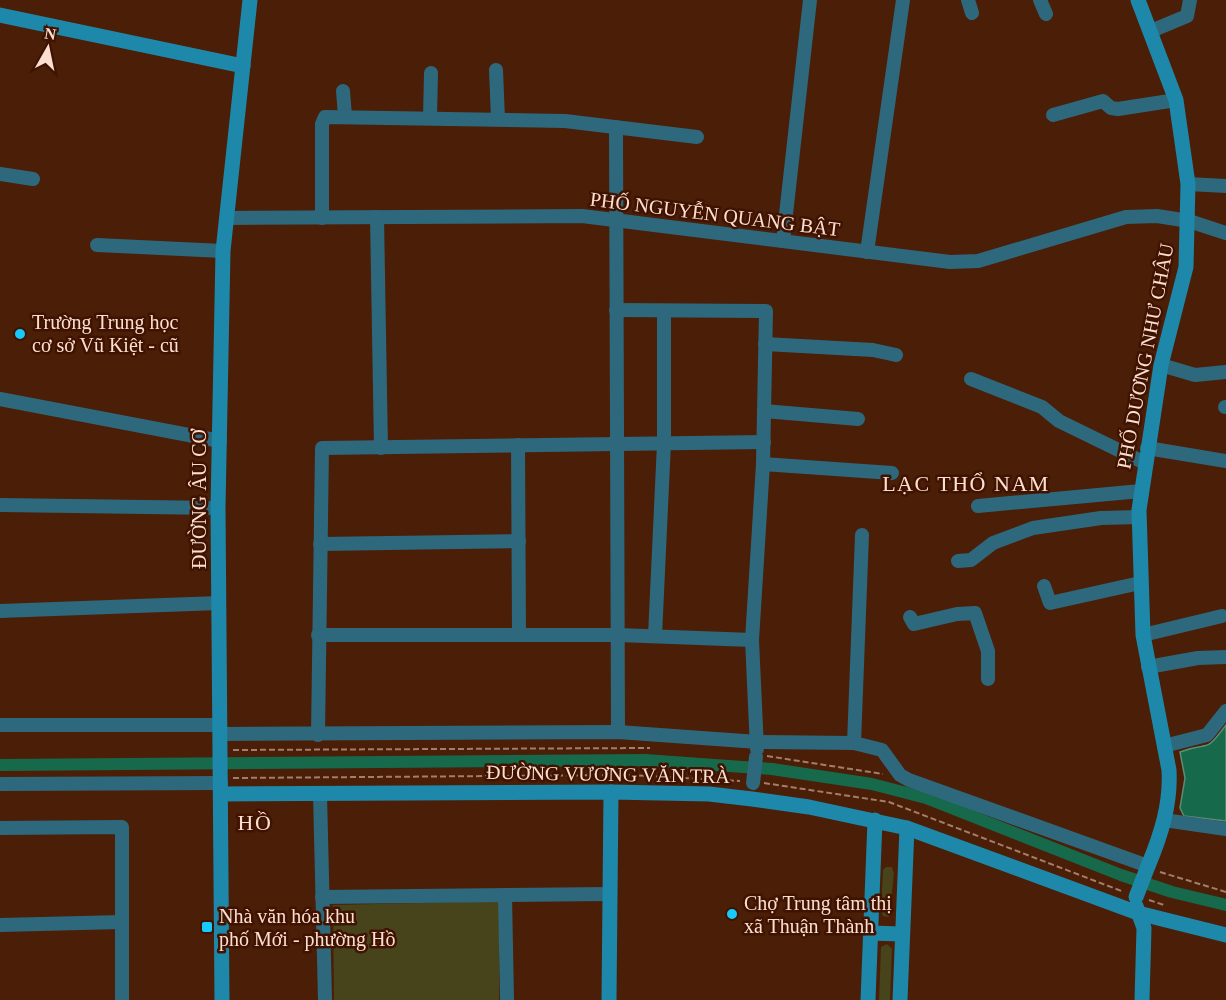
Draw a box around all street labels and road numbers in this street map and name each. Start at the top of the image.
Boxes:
street label: PHỐ NGUYỄN QUANG BẬT [589,187,841,240]
street label: PHỐ DƯƠNG NHƯ CHÂU [1111,241,1178,471]
street label: ĐƯỜNG ÂU CƠ [187,427,210,569]
street label: ĐƯỜNG VƯƠNG VĂN TRÀ [486,760,731,787]

